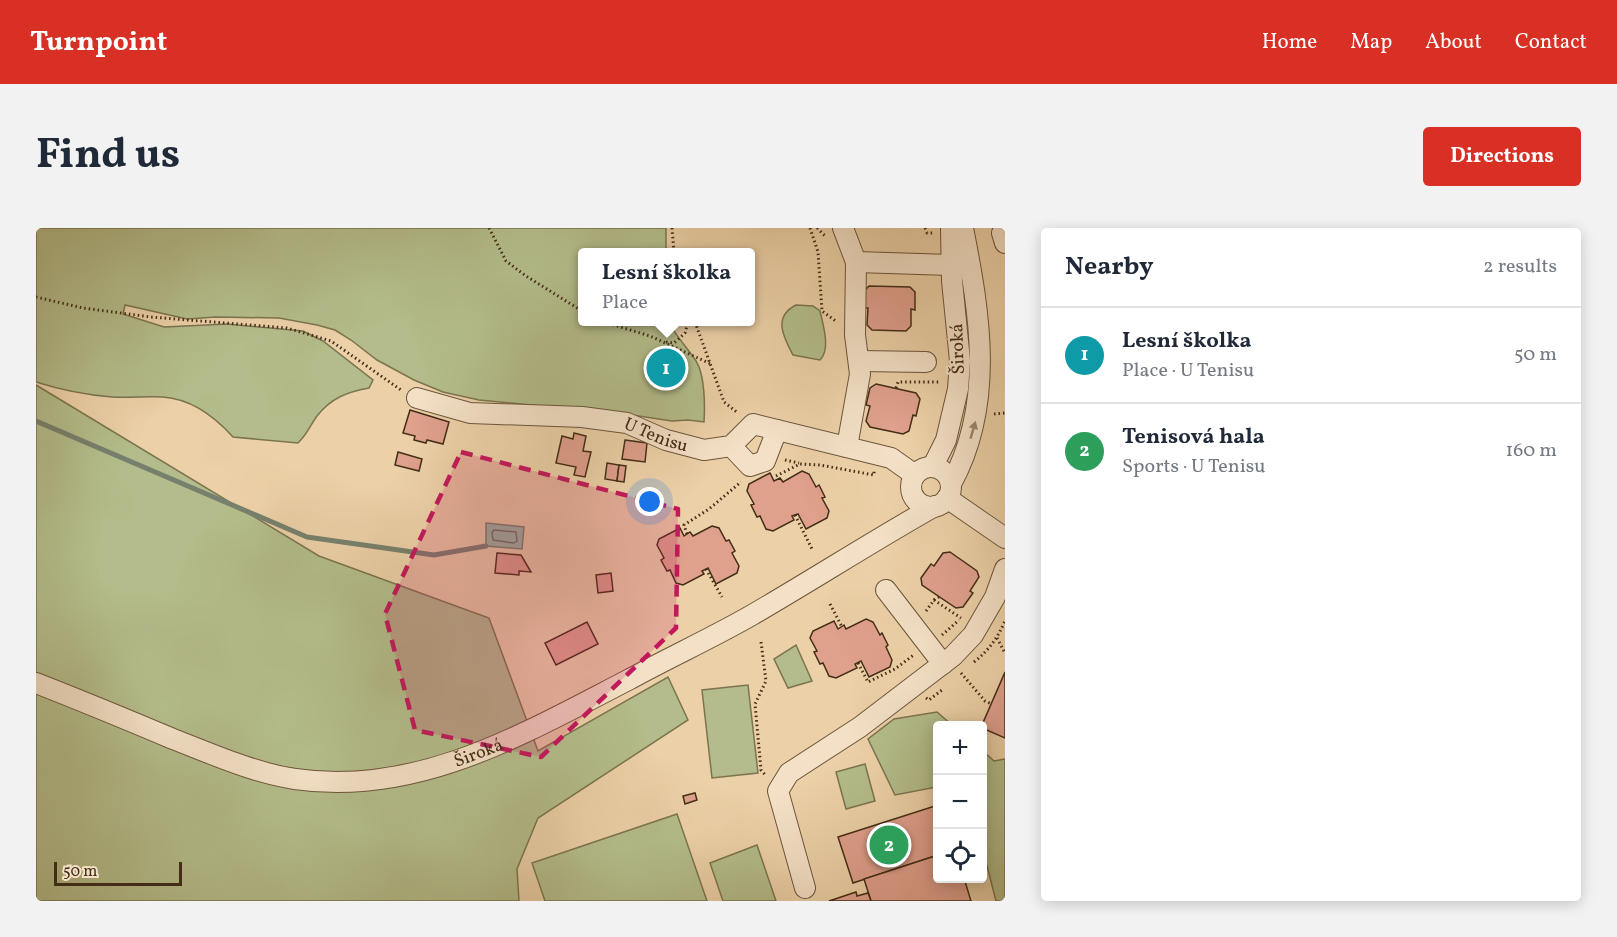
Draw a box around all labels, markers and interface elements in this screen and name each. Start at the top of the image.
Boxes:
text: Turnpoint [30,23,167,62]
text: Home [1262,28,1317,57]
text: Map [1350,28,1392,57]
text: About [1425,28,1482,57]
text: Contact [1515,28,1587,57]
text: Find us [36,127,180,186]
button: Directions [1423,127,1581,186]
popup [578,248,755,326]
text: Nearby [1065,249,1154,285]
text: 2 results [1483,253,1557,281]
text: Lesní školka [602,258,731,289]
text: Place [602,289,648,317]
street label: Široká [945,323,972,375]
text: Lesní školka [1122,326,1252,357]
text: 1 [1080,341,1089,369]
text: 50 m [1514,341,1557,369]
pin: 1 [646,346,686,390]
text: Place · U Tenisu [1122,357,1254,385]
street label: U Tenisu [619,412,691,459]
one-way arrow [969,421,978,439]
text: Tenisová hala [1122,422,1265,453]
text: 2 [1079,437,1090,465]
text: 160 m [1505,437,1557,465]
text: Sports · U Tenisu [1122,453,1266,481]
your location [635,487,664,516]
map controls [933,721,987,883]
button: + [933,721,987,775]
street label: Široká [451,733,507,775]
button: − [933,775,987,829]
pin: 2 [870,822,908,868]
button: locate [933,829,987,883]
scale bar [54,859,182,886]
text: 50 m [63,861,97,883]

